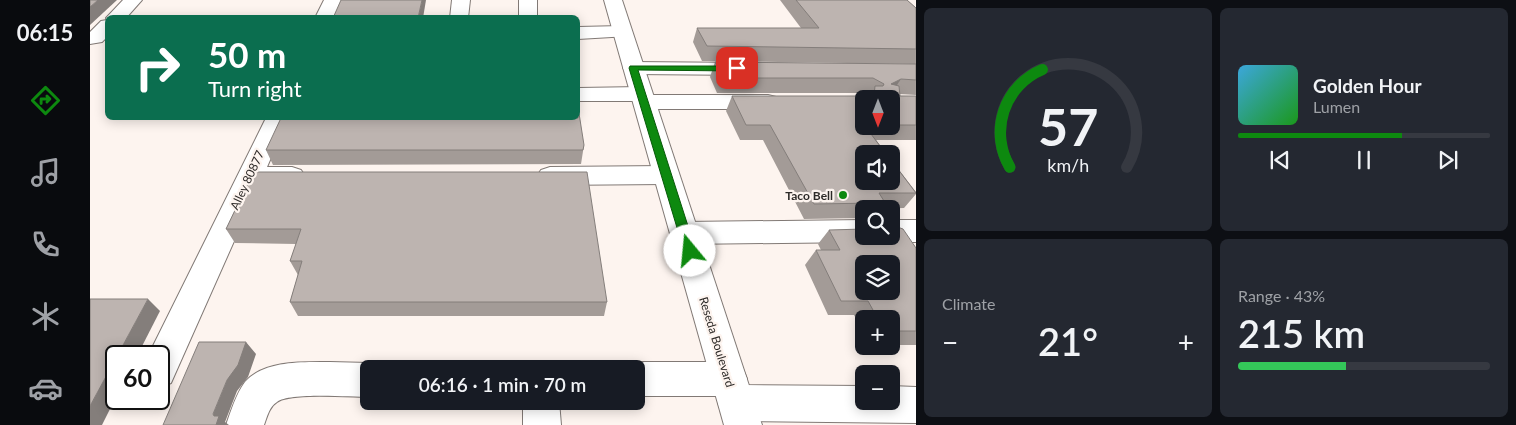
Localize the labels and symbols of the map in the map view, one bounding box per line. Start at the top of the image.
pin [716,47,758,89]
north arrow [855,90,900,135]
street label: Alley 80877 [227,148,267,212]
place label: Taco Bell [785,188,833,203]
marker: Taco Bell [837,189,849,201]
position arrow [663,224,715,276]
street label: Reseda Boulevard [696,295,738,389]
speed limit sign: 60 [105,345,170,410]

